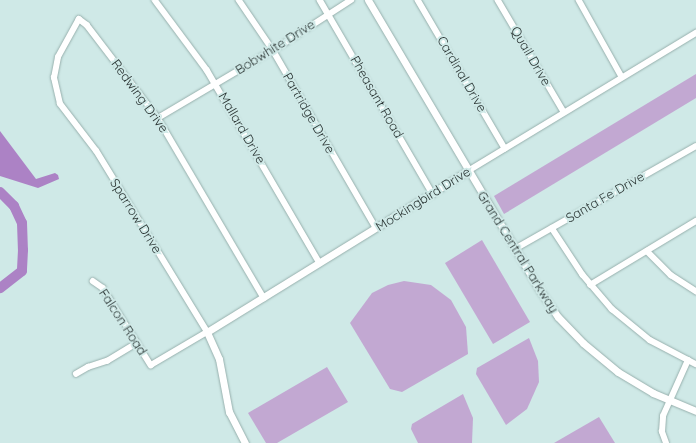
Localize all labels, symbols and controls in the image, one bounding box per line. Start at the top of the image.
street label: Bobwhite Drive [232,16,318,78]
street label: Quail Drive [508,24,554,88]
street label: Cardinal Drive [434,33,490,115]
street label: Pheasant Road [347,53,407,141]
street label: Redwing Drive [108,56,172,136]
street label: Partridge Drive [280,70,338,156]
street label: Mallard Drive [215,89,269,167]
street label: Mockingbird Drive [373,164,473,234]
street label: Santa Fe Drive [563,168,647,226]
street label: Sparrow Drive [107,176,165,256]
street label: Grand Central Parkway [474,188,562,316]
street label: Falcon Road [96,286,150,358]

